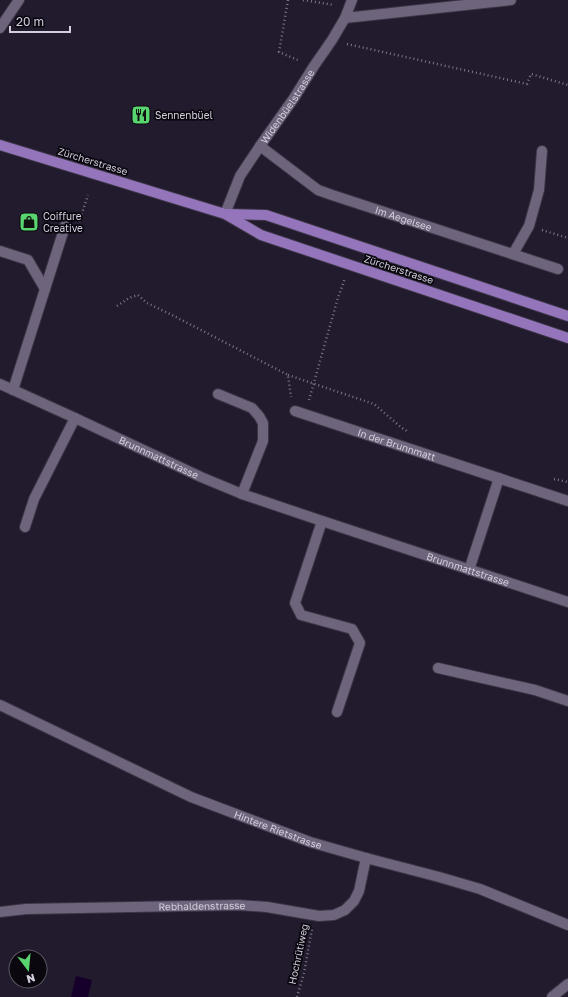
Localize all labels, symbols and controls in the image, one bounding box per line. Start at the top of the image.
scale bar [10,8,70,34]
text: 20 m [16,14,44,29]
street label: Widenbüelstrasse [258,67,317,146]
restaurant icon: Sennenbüel [130,104,152,126]
place label: Sennenbüel [155,109,213,121]
street label: Zürcherstrasse [57,145,129,177]
street label: Im Aegelsee [374,204,434,233]
place label: Coiffure Creative [43,210,83,234]
shop icon: Coiffure Creative [18,211,40,233]
street label: Zürcherstrasse [363,252,435,286]
street label: In der Brunnmatt [356,426,437,463]
street label: Brunnmattstrasse [117,434,201,481]
street label: Brunnmattstrasse [425,550,511,588]
street label: Hintere Rietstrasse [232,808,324,851]
street label: Rebhaldenstrasse [158,899,246,913]
street label: Hochrütiweg [286,923,310,985]
north arrow [8,949,48,989]
text: N [25,972,37,986]

